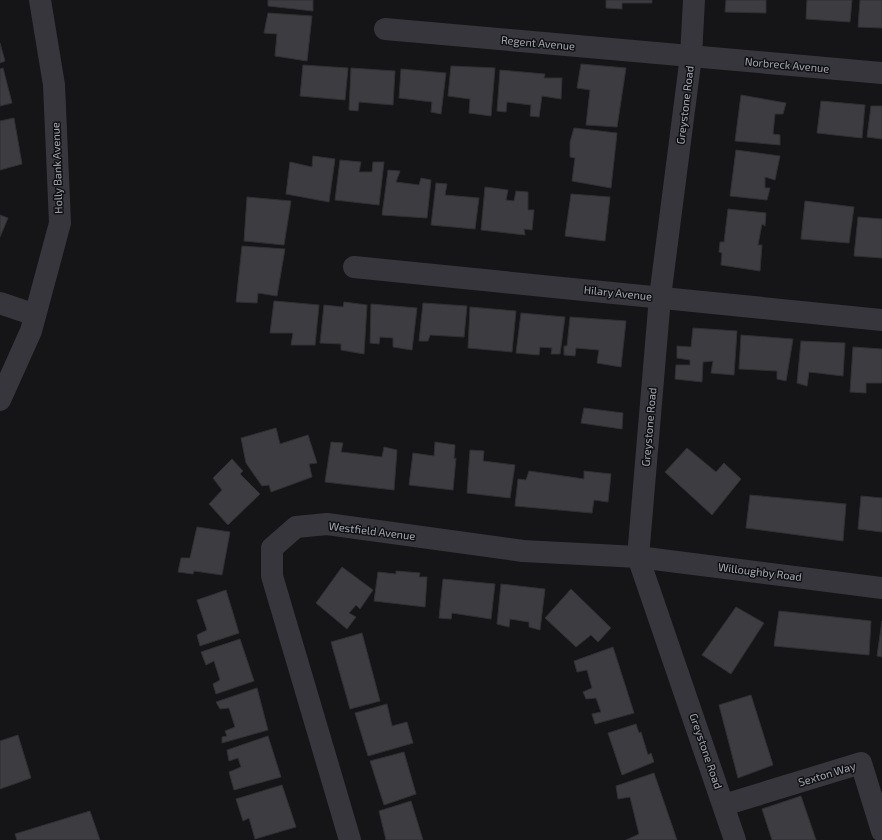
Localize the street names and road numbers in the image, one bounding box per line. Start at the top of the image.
street label: Regent Avenue [500,33,576,52]
street label: Norbreck Avenue [744,54,830,75]
street label: Greystone Road [673,65,696,145]
street label: Holly Bank Avenue [48,122,65,214]
street label: Hilary Avenue [583,282,653,303]
street label: Greystone Road [639,387,658,467]
street label: Westfield Avenue [328,519,416,542]
street label: Willoughby Road [717,560,803,583]
street label: Greystone Road [687,711,725,790]
street label: Sexton Way [797,759,857,788]

